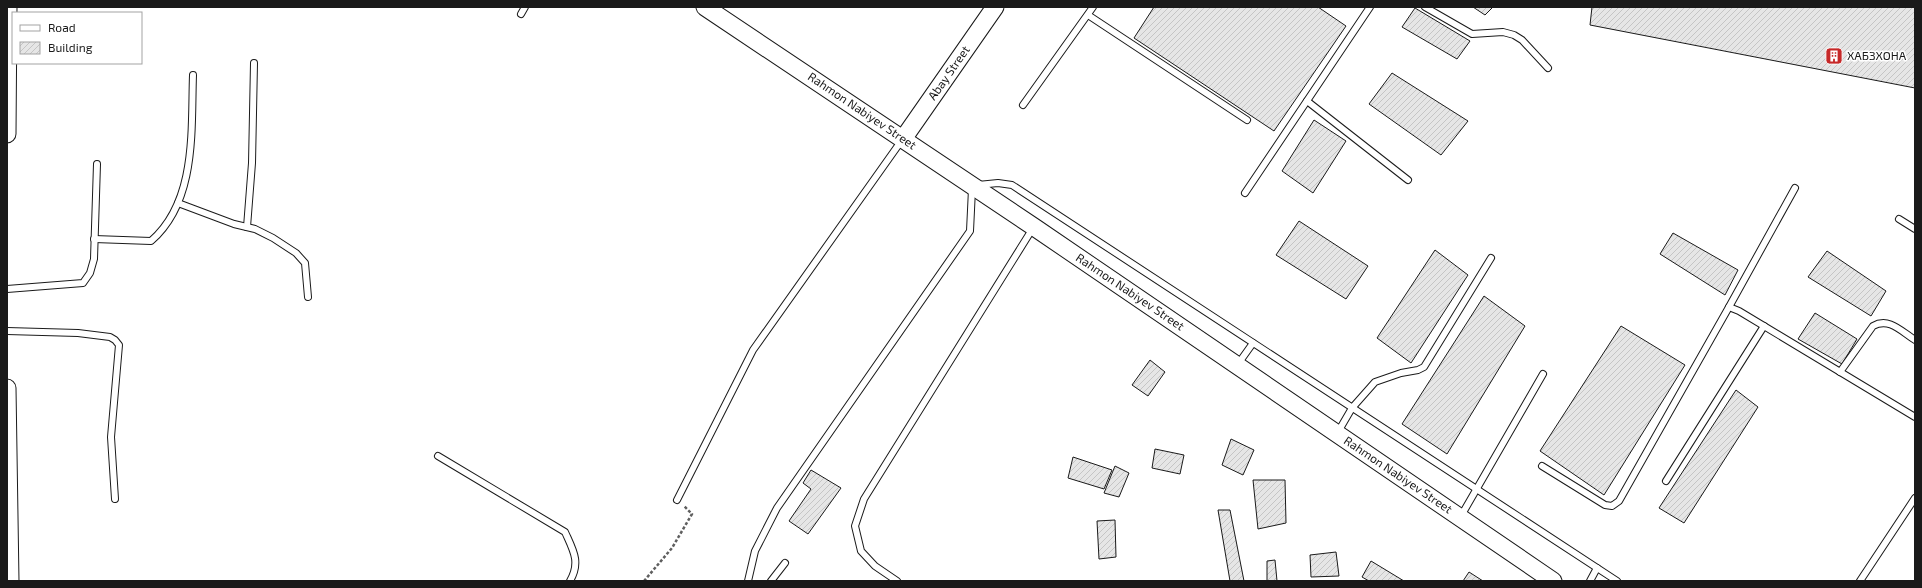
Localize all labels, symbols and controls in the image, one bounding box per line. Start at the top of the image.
legend [12,12,142,64]
text: Road [48,20,76,34]
text: Building [48,40,93,54]
street label: Abay Street [924,42,972,102]
building icon: ХАБЗХОНА [1824,46,1844,66]
place label: ХАБЗХОНА [1847,48,1907,62]
street label: Rahmon Nabiyev Street [806,69,920,152]
street label: Rahmon Nabiyev Street [1074,250,1188,333]
street label: Rahmon Nabiyev Street [1342,433,1456,516]

